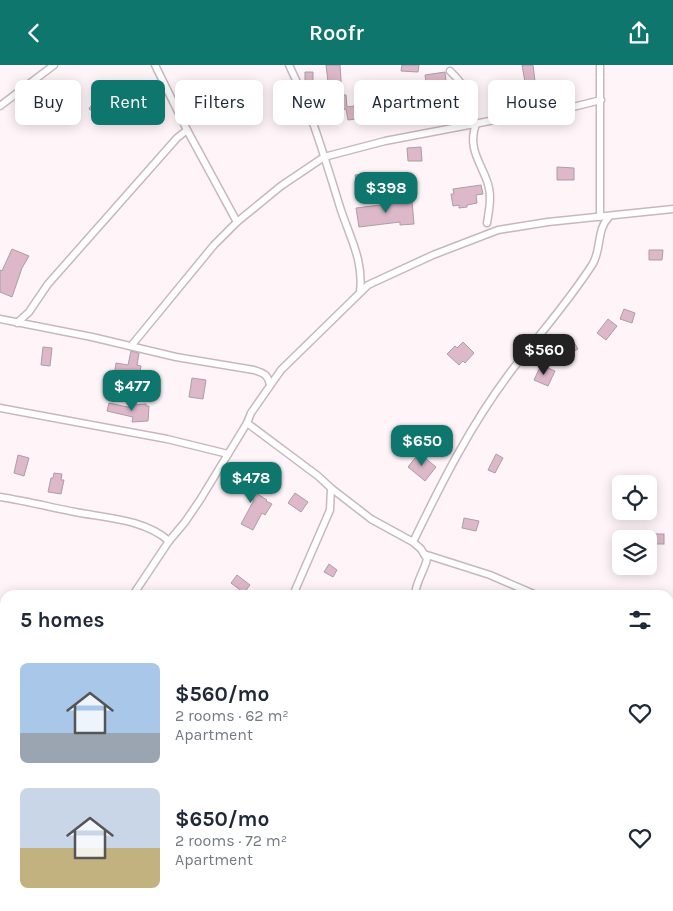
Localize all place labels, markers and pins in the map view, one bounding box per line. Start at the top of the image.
pin: $398 [356,171,416,214]
pin: $560 [514,333,574,376]
pin: $477 [102,369,162,412]
pin: $650 [392,425,452,467]
pin: $478 [221,461,281,504]

